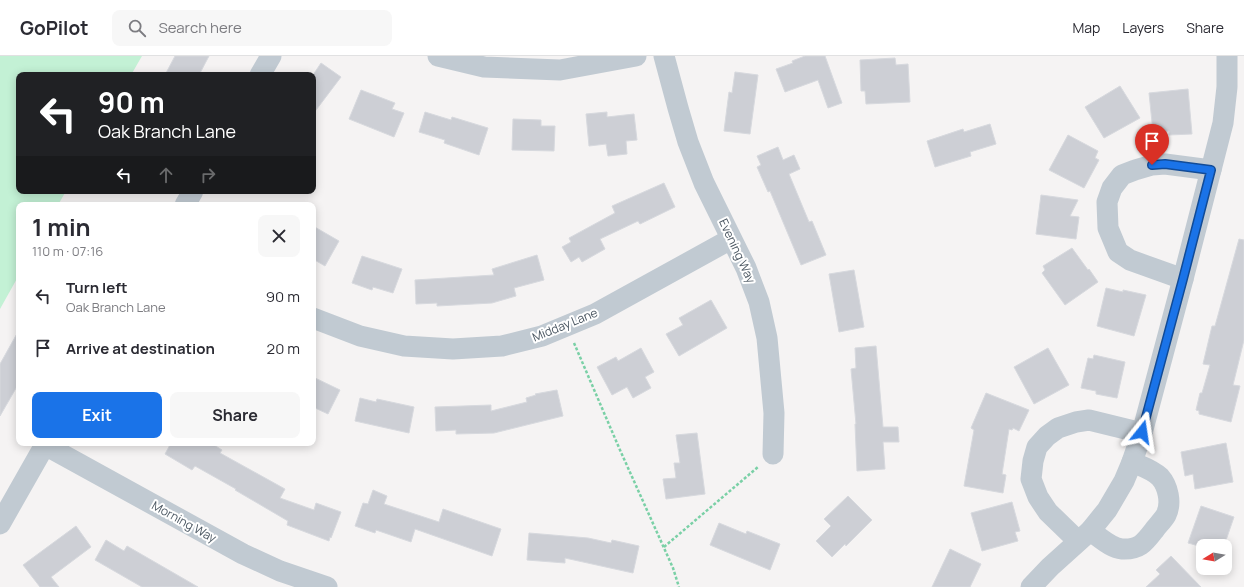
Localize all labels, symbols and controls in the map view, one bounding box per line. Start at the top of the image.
search box [112,10,392,46]
text: GoPilot [20,15,88,41]
icon: search [126,17,148,39]
text: Search here [158,17,242,38]
text: Map [1072,18,1100,37]
text: Layers [1122,18,1164,37]
text: Share [1186,18,1224,37]
text: 90 m [98,83,165,121]
icon: left [32,88,84,140]
text: Oak Branch Lane [98,119,236,143]
pin [1135,124,1169,165]
icon: arrive [1141,130,1163,152]
icon: left [113,164,135,186]
icon: ahead [155,164,177,186]
icon: right [197,164,219,186]
text: 1 min [32,210,91,243]
button: close [258,215,300,257]
street label: Evening Way [715,216,760,286]
text: 110 m · 07:16 [32,242,103,260]
text: Turn left [66,277,128,298]
icon: left [32,285,54,307]
text: 90 m [266,286,300,307]
text: Oak Branch Lane [66,298,166,316]
street label: Midday Lane [530,304,600,345]
icon: arrive [32,337,54,359]
text: Arrive at destination [66,338,215,359]
text: 20 m [267,338,300,359]
button: Exit [32,392,162,438]
button: Share [170,392,300,438]
position arrow [1121,411,1163,453]
street label: Morning Way [149,497,220,547]
north arrow [1196,539,1232,575]
map controls [1196,539,1232,575]

